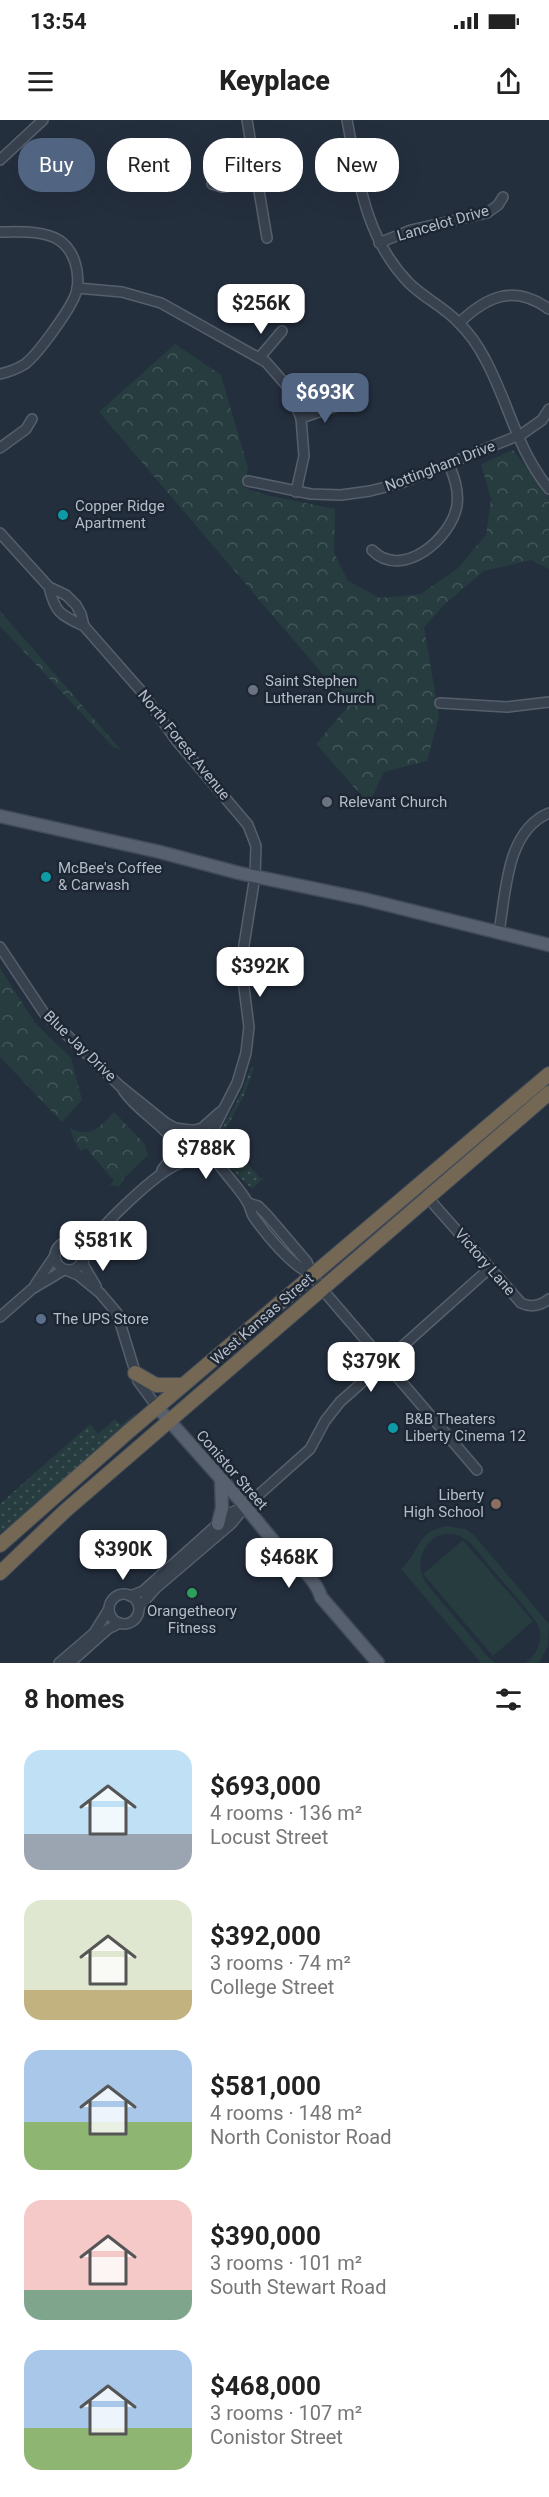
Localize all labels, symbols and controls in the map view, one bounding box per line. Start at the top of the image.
text: 13:54 [30,9,87,34]
icon: menu [24,65,57,98]
text: Keyplace [219,65,330,97]
icon: share [492,65,525,98]
chip: Buy [18,138,95,192]
chip: Rent [107,138,191,192]
chip: Filters [203,138,303,192]
chip: New [315,138,399,192]
street label: Lancelot Drive [395,201,491,245]
pin: $256K [219,284,303,335]
text: $256K [232,291,290,315]
pin: $693K [283,373,367,424]
text: $693K [296,380,354,404]
street label: Nottingham Drive [382,437,498,495]
place label: Copper Ridge Apartment [75,497,165,532]
marker: Copper Ridge Apartment [56,508,70,522]
place label: Saint Stephen Lutheran Church [265,672,374,707]
marker: Saint Stephen Lutheran Church [246,683,260,697]
street label: North Forest Avenue [134,686,234,804]
place label: Relevant Church [339,793,447,811]
marker: Relevant Church [320,795,334,809]
place label: McBee's Coffee & Carwash [58,859,162,894]
marker: McBee's Coffee & Carwash [39,870,53,884]
pin: $392K [218,947,302,998]
text: $392K [231,954,289,978]
street label: Blue Jay Drive [40,1007,120,1085]
pin: $788K [164,1129,248,1180]
text: $788K [177,1136,235,1160]
pin: $581K [61,1221,145,1272]
street label: Victory Lane [451,1225,519,1299]
text: $581K [74,1228,132,1252]
street label: West Kansas Street [207,1269,317,1369]
place label: The UPS Store [53,1310,149,1328]
marker: The UPS Store [34,1312,48,1326]
pin: $379K [329,1342,413,1393]
text: $379K [342,1349,400,1373]
place label: B&B Theaters Liberty Cinema 12 [405,1410,526,1445]
marker: B&B Theaters Liberty Cinema 12 [386,1421,400,1435]
street label: Conistor Street [193,1426,272,1514]
place label: Liberty High School [403,1486,484,1521]
marker: Liberty High School [489,1497,503,1511]
pin: $390K [81,1530,165,1581]
text: $390K [94,1537,152,1561]
pin: $468K [247,1538,331,1589]
text: $468K [260,1545,318,1569]
marker: Orangetheory Fitness [185,1586,199,1600]
place label: Orangetheory Fitness [147,1602,237,1637]
icon: filters [492,1683,525,1716]
text: 8 homes [24,1684,125,1714]
text: $693,000 [210,1771,321,1801]
icon: home [72,1774,144,1846]
text: 4 rooms · 136 m² [210,1801,362,1825]
text: Locust Street [210,1825,328,1849]
text: $392,000 [210,1921,321,1951]
icon: home [72,1924,144,1996]
text: 3 rooms · 74 m² [210,1951,351,1975]
text: College Street [210,1975,334,1999]
text: $581,000 [210,2071,321,2101]
icon: home [72,2074,144,2146]
text: 4 rooms · 148 m² [210,2101,362,2125]
text: North Conistor Road [210,2125,392,2149]
text: $390,000 [210,2221,321,2251]
icon: home [72,2224,144,2296]
text: 3 rooms · 101 m² [210,2251,362,2275]
text: South Stewart Road [210,2275,386,2299]
text: $468,000 [210,2371,321,2401]
icon: home [72,2374,144,2446]
text: 3 rooms · 107 m² [210,2401,362,2425]
text: Conistor Street [210,2425,343,2449]

